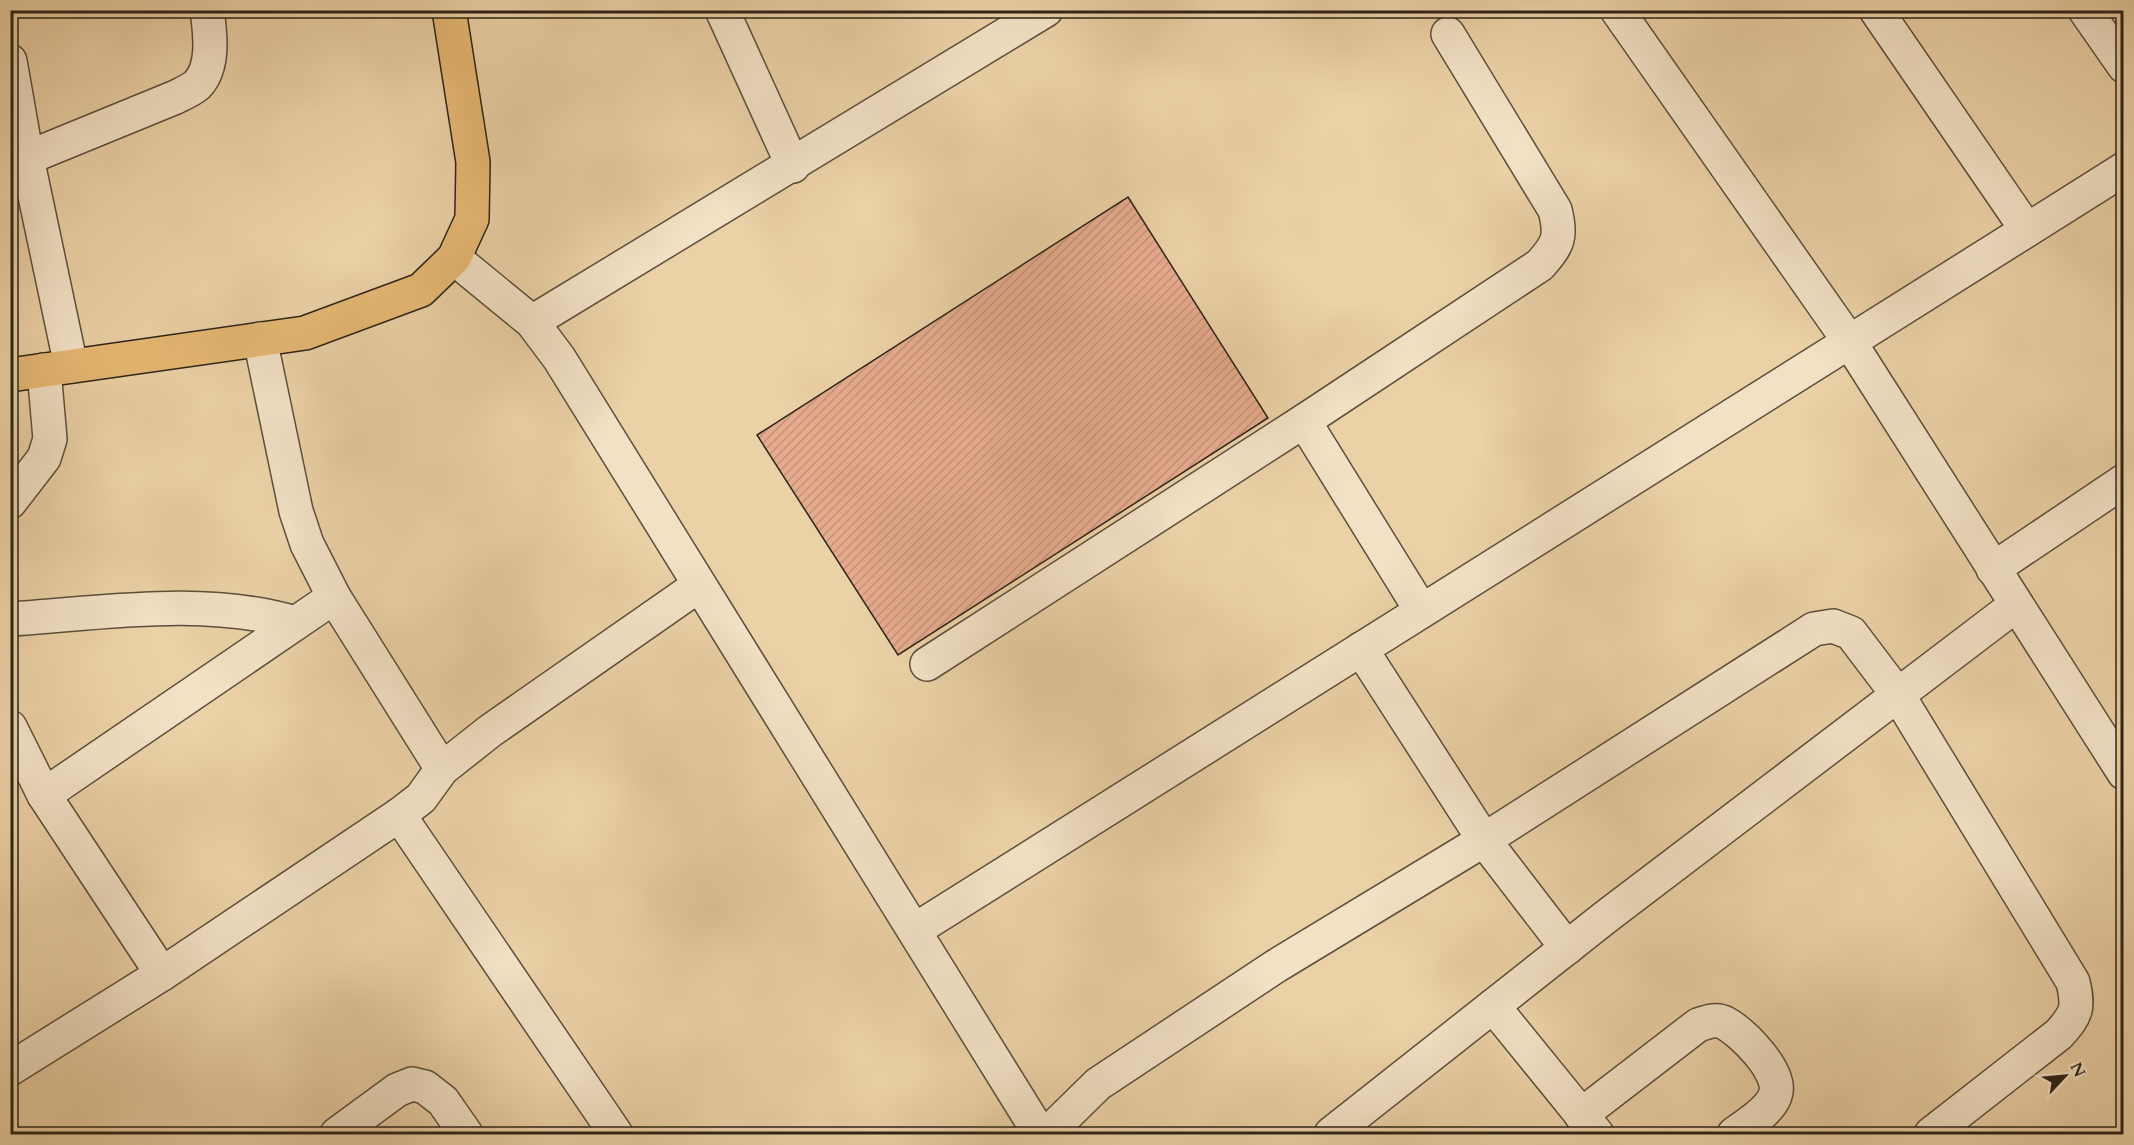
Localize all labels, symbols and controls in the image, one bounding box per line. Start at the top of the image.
north arrow [2035,1046,2095,1106]
text: N [2065,1059,2091,1081]

